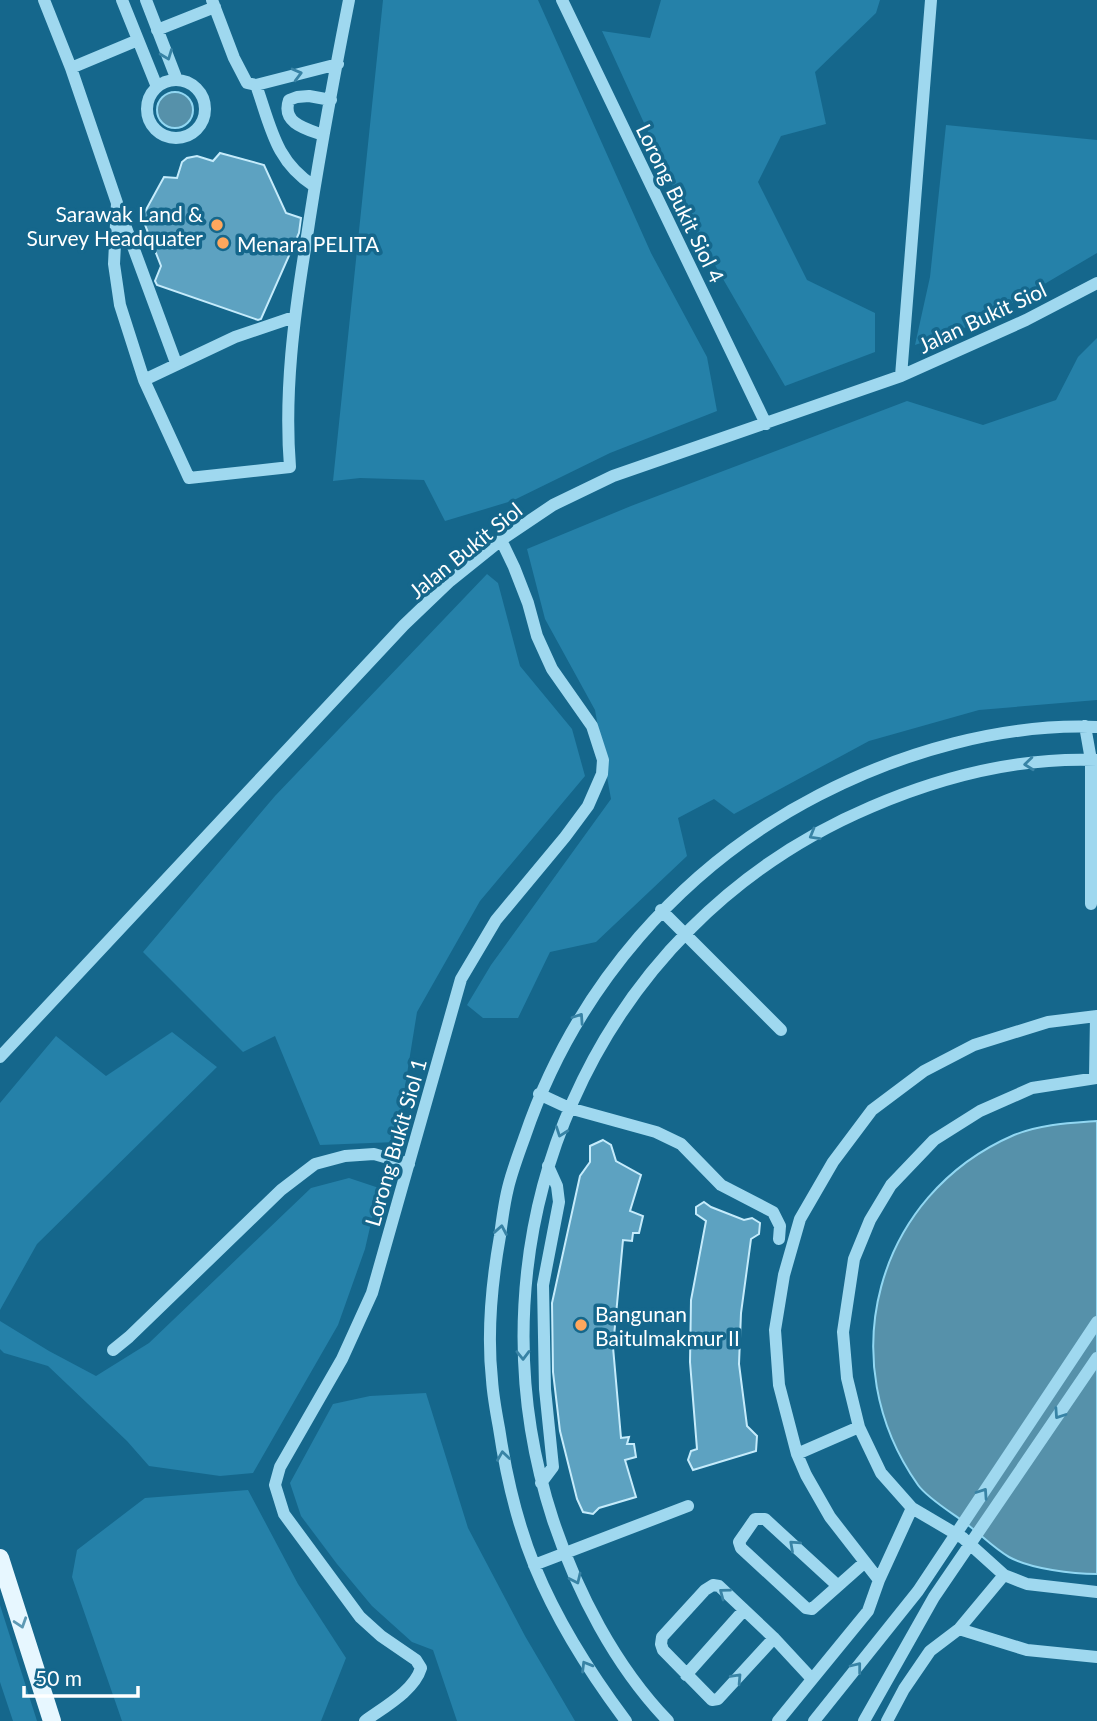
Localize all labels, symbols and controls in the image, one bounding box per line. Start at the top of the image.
one-way arrow [159,48,173,60]
one-way arrow [291,68,303,82]
street label: Lorong Bukit Siol 4 [632,120,730,286]
place label: Sarawak Land & Survey Headquater [26,201,203,250]
marker: Sarawak Land & Survey Headquater [209,217,225,233]
place label: Menara PELITA [237,231,380,256]
marker: Menara PELITA [215,235,231,251]
street label: Jalan Bukit Siol [914,276,1050,358]
street label: Jalan Bukit Siol [403,497,527,603]
one-way arrow [1023,757,1035,772]
one-way arrow [809,827,822,840]
one-way arrow [571,1013,583,1026]
street label: Lorong Bukit Siol 1 [359,1055,431,1229]
one-way arrow [555,1125,569,1137]
one-way arrow [493,1224,508,1236]
place label: Bangunan Baitulmakmur II [595,1301,740,1350]
marker: Bangunan Baitulmakmur II [573,1317,589,1333]
one-way arrow [516,1349,531,1360]
one-way arrow [1055,1406,1067,1419]
one-way arrow [495,1450,510,1462]
one-way arrow [975,1488,988,1501]
one-way arrow [789,1541,802,1554]
one-way arrow [568,1572,582,1584]
one-way arrow [720,1589,732,1601]
one-way arrow [13,1617,27,1629]
scale bar [24,1654,138,1698]
one-way arrow [582,1660,595,1673]
one-way arrow [848,1663,861,1675]
text: 50 m [35,1665,82,1690]
one-way arrow [728,1673,741,1686]

